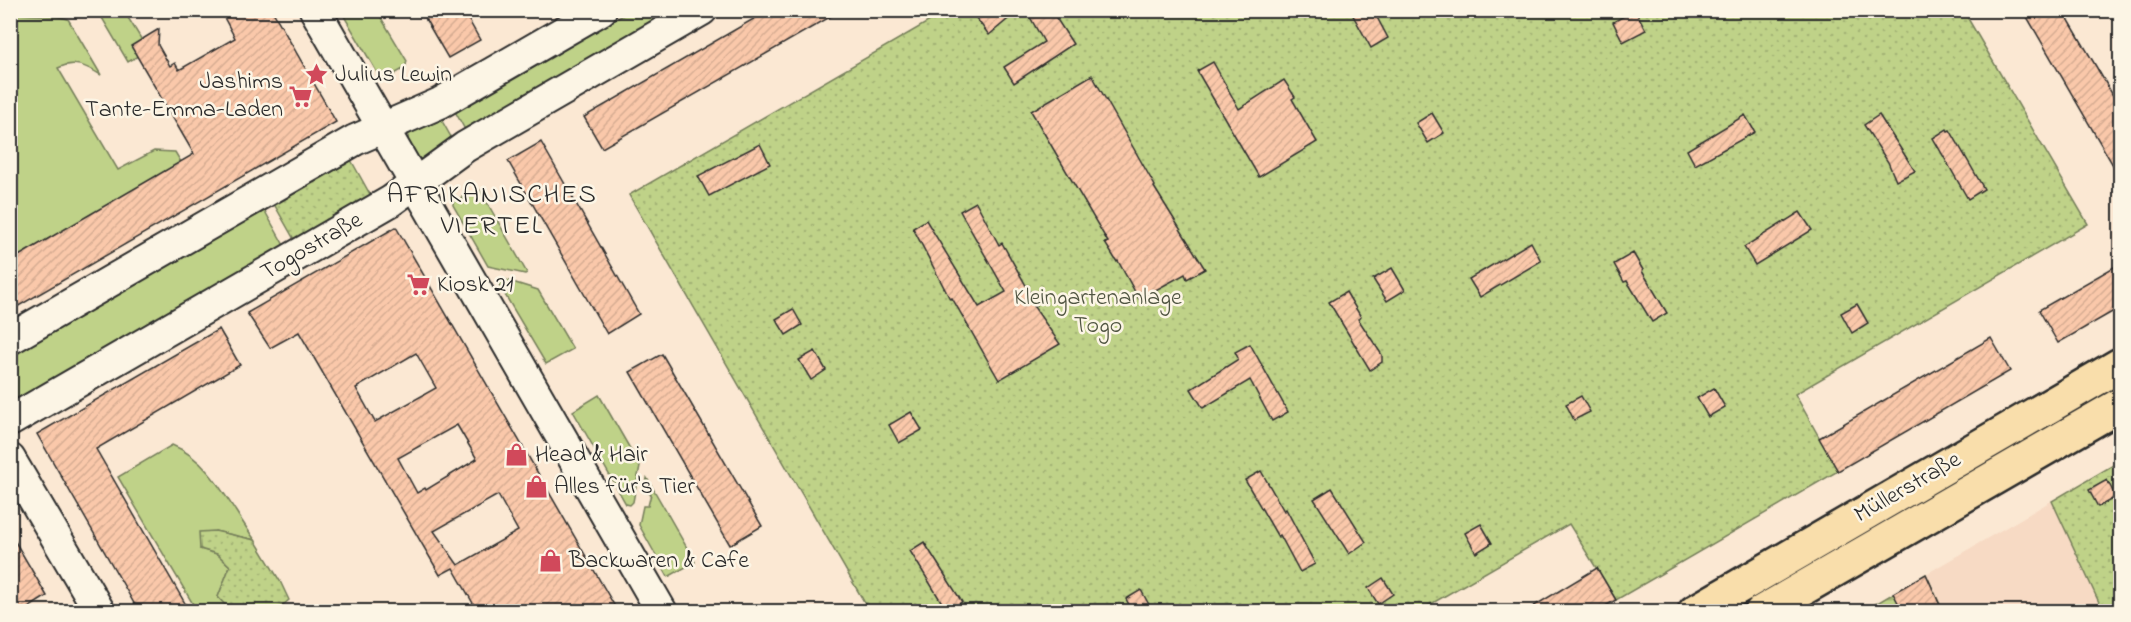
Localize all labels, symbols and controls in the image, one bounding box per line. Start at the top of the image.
place label: Julius Lewin [335,58,452,93]
place icon: Julius Lewin [304,62,330,88]
place label: Jashims Tante-Emma-Laden [85,65,283,128]
supermarket icon: Jashims Tante-Emma-Laden [288,83,314,109]
district label: AFRIKANISCHES VIERTEL [387,176,597,246]
street label: Togostraße [255,204,370,290]
place label: Kiosk 21 [437,268,514,303]
supermarket icon: Kiosk 21 [406,272,432,298]
park label: Kleingartenanlage Togo [1014,281,1182,344]
place label: Head & Hair [535,438,648,473]
shop icon: Head & Hair [504,442,530,468]
street label: Müllerstraße [1848,443,1968,533]
place label: Alles für's Tier [554,470,696,505]
shop icon: Alles für's Tier [523,474,549,500]
place label: Backwaren & Cafe [568,544,749,579]
shop icon: Backwaren & Cafe [538,548,564,574]

